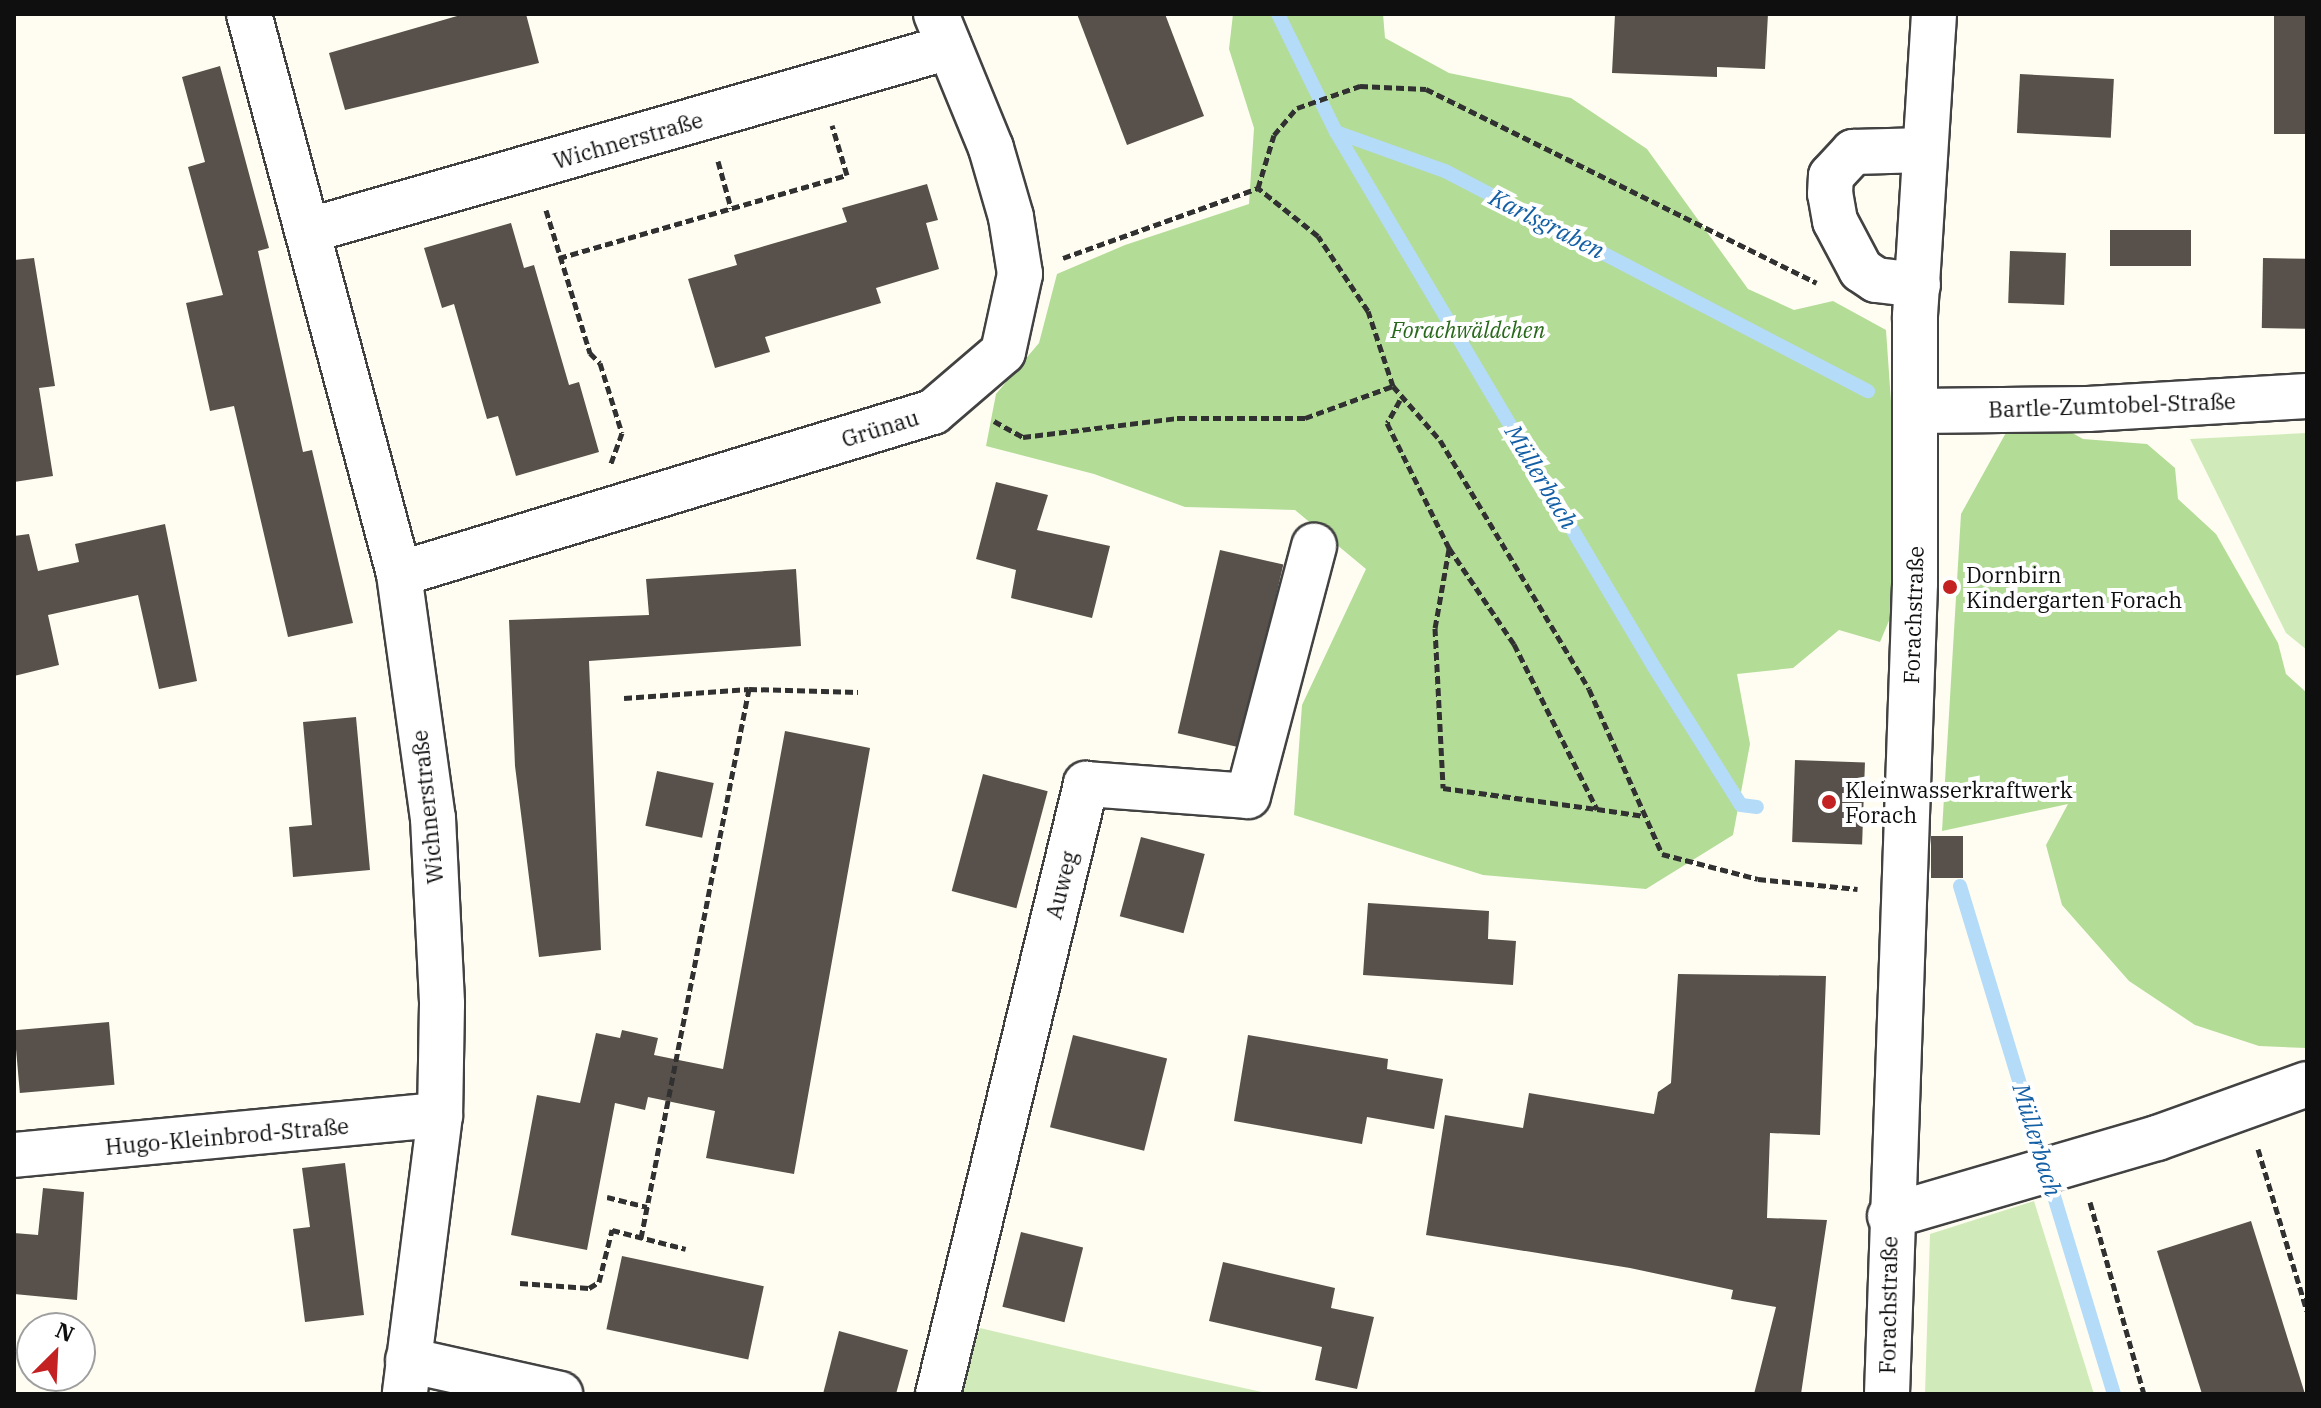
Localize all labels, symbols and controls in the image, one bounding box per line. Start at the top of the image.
street label: Wichnerstraße [550,106,706,174]
water label: Karlsgraben [1485,183,1609,265]
park label: Forachwäldchen [1391,317,1545,343]
street label: Bartle-Zumtobel-Straße [1988,387,2236,423]
street label: Grünau [838,404,922,452]
water label: Müllerbach [1499,420,1583,534]
street label: Forachstraße [1897,546,1929,684]
place label: Dornbirn Kindergarten Forach [1966,561,2182,612]
marker: Dornbirn Kindergarten Forach [1941,578,1959,596]
street label: Wichnerstraße [406,729,448,885]
place label: Kleinwasserkraftwerk Forach [1845,776,2073,828]
marker: Kleinwasserkraftwerk Forach [1820,793,1838,811]
street label: Auweg [1040,848,1082,922]
water label: Müllerbach [2006,1080,2068,1200]
street label: Hugo-Kleinbrod-Straße [104,1112,350,1160]
street label: Forachstraße [1874,1236,1902,1374]
north arrow [16,1312,96,1392]
text: N [51,1315,79,1348]

